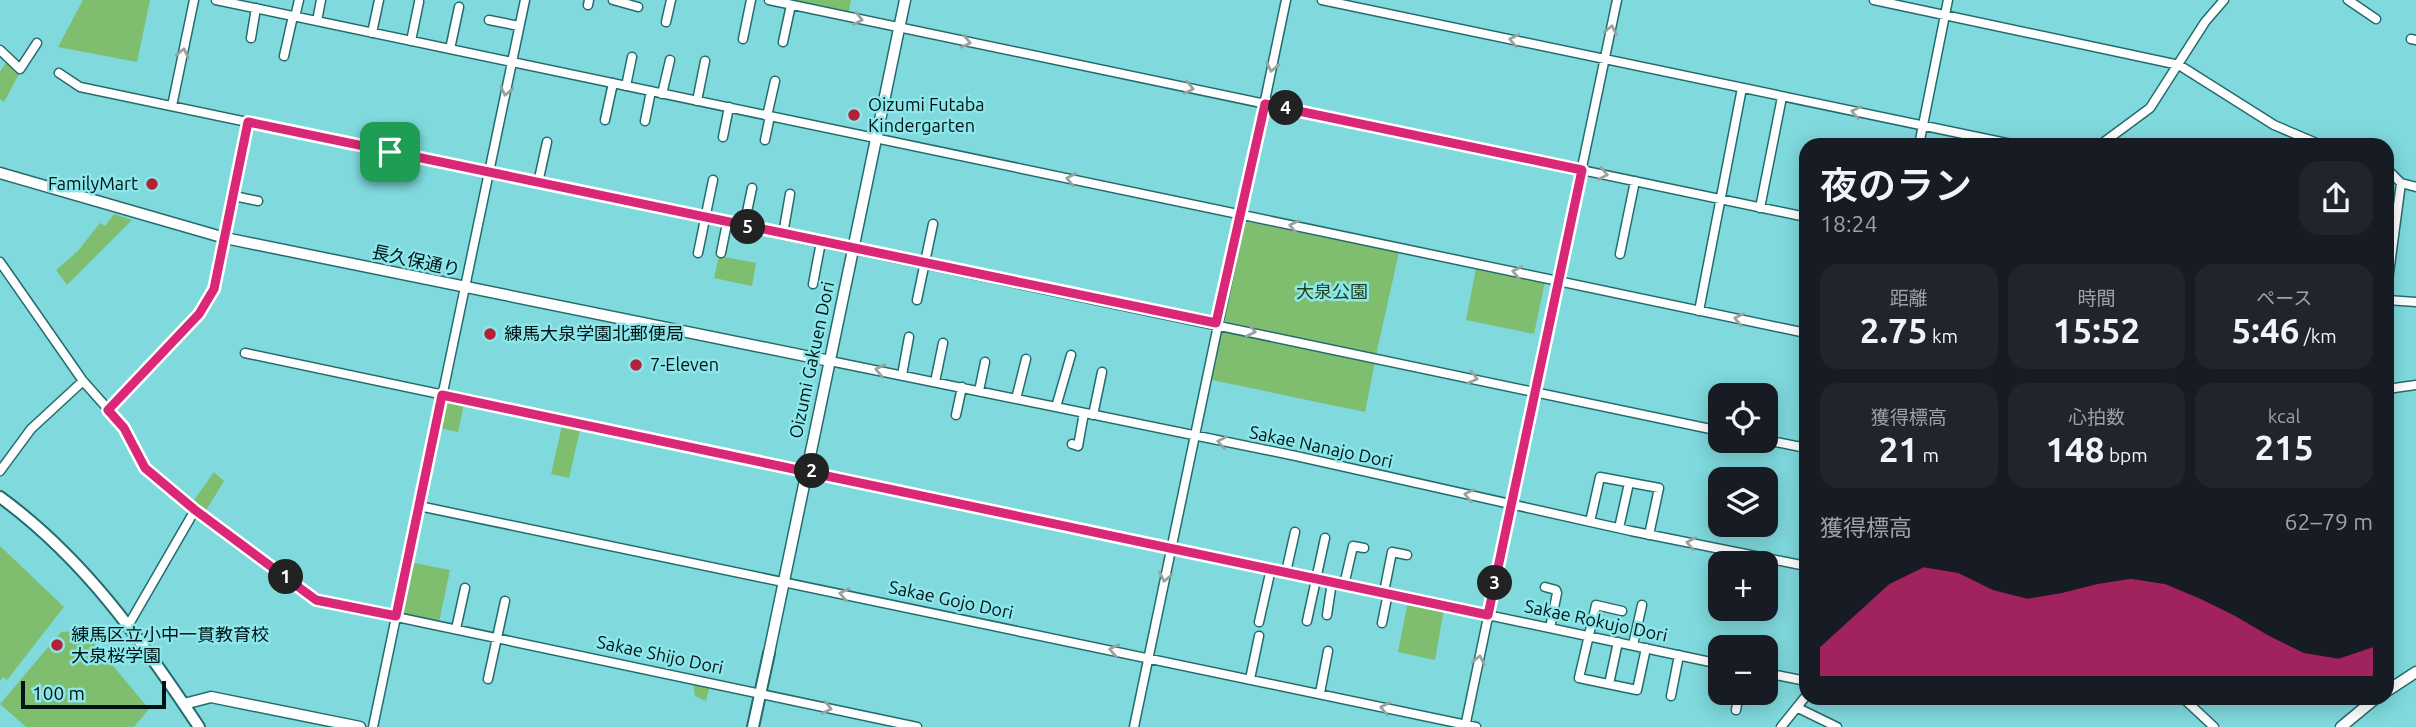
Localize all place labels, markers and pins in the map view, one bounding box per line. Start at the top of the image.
pin: 4 [1268,90,1304,126]
place label: Oizumi Futaba Kindergarten [868,94,984,135]
marker: Oizumi Futaba Kindergarten [846,107,862,123]
pin [360,122,420,182]
place label: FamilyMart [48,173,138,193]
marker: FamilyMart [144,176,160,192]
pin: 5 [730,210,766,244]
place label: 練馬大泉学園北郵便局 [504,323,684,343]
marker: 練馬大泉学園北郵便局 [482,326,498,342]
place label: 7-Eleven [650,354,719,374]
marker: 7-Eleven [628,357,644,373]
pin: 2 [794,454,830,489]
pin: 1 [268,560,304,594]
pin: 3 [1478,566,1512,600]
place label: 練馬区立小中一貫教育校 大泉桜学園 [71,624,269,665]
marker: 練馬区立小中一貫教育校 大泉桜学園 [49,637,65,653]

